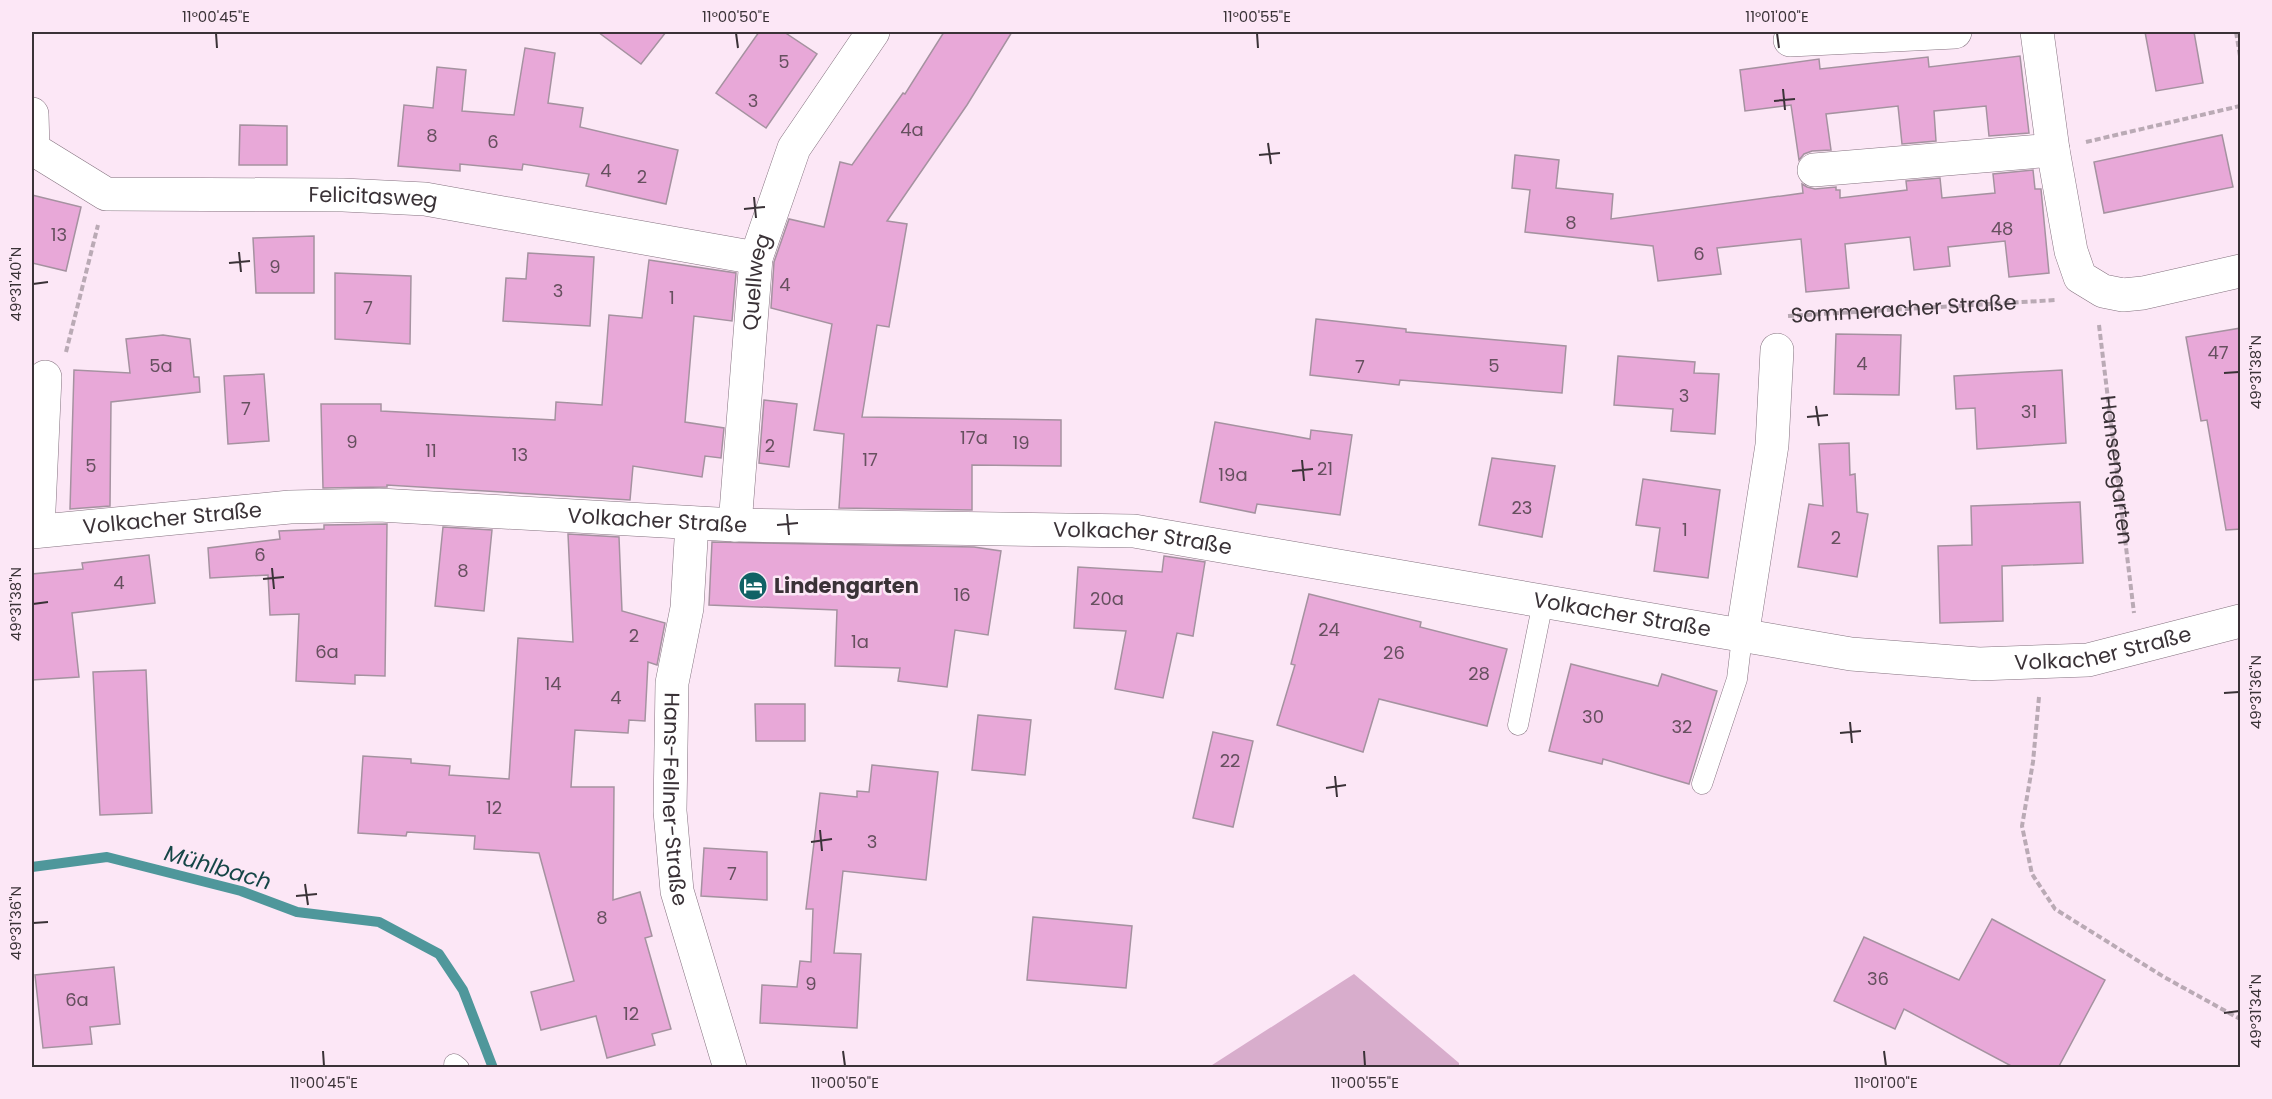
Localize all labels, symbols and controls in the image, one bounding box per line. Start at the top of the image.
text: 11°00'45"E [182,6,250,27]
text: 11°00'50"E [702,6,770,27]
text: 11°00'55"E [1223,6,1291,27]
text: 11°01'00"E [1745,6,1809,27]
house number: 5 [778,49,790,74]
house number: 3 [748,88,758,113]
house number: 4a [900,117,924,142]
house number: 8 [426,123,438,148]
house number: 6 [487,129,499,154]
house number: 4 [600,158,612,183]
house number: 2 [637,164,647,189]
street label: Felicitasweg [309,180,440,215]
house number: 8 [1565,210,1577,235]
house number: 48 [1991,216,2013,241]
house number: 13 [51,222,67,247]
street label: Quellweg [735,229,777,332]
house number: 6 [1693,241,1705,266]
text: 49°31'40"N [5,247,26,321]
house number: 9 [269,254,281,279]
house number: 4 [779,272,791,297]
house number: 3 [553,278,563,303]
house number: 1 [669,285,675,310]
street label: Sommeracher Straße [1790,287,2018,330]
house number: 7 [363,295,373,320]
text: 49°31'38"N [2245,335,2266,409]
house number: 47 [2207,340,2229,365]
house number: 4 [1856,351,1868,376]
house number: 5a [149,353,173,378]
house number: 5 [1488,353,1500,378]
house number: 7 [1355,354,1365,379]
house number: 3 [1679,383,1689,408]
street label: Hansengarten [2094,394,2141,546]
house number: 7 [241,396,251,421]
house number: 31 [2021,399,2037,424]
house number: 17a [960,425,988,450]
house number: 9 [346,429,358,454]
house number: 19 [1012,430,1030,455]
house number: 2 [765,433,775,458]
house number: 11 [425,438,437,463]
house number: 13 [512,442,528,467]
house number: 17 [862,447,878,472]
house number: 5 [85,453,97,478]
house number: 21 [1317,456,1333,481]
house number: 19a [1218,462,1248,487]
street label: Volkacher Straße [81,495,263,541]
house number: 23 [1512,495,1532,520]
street label: Volkacher Straße [567,501,747,539]
street label: Volkacher Straße [1053,515,1234,562]
house number: 1 [1682,517,1688,542]
house number: 2 [1831,525,1841,550]
house number: 6 [254,542,266,567]
house number: 8 [457,558,469,583]
text: 49°31'38"N [5,567,26,641]
house number: 4 [113,570,125,595]
hotel icon: Lindengarten [737,570,769,602]
place label: Lindengarten [774,571,919,600]
house number: 16 [953,582,971,607]
street label: Volkacher Straße [1531,585,1713,644]
house number: 20a [1090,586,1124,611]
house number: 24 [1318,617,1340,642]
street label: Volkacher Straße [2014,619,2194,677]
house number: 2 [629,623,639,648]
house number: 1a [851,629,869,654]
house number: 6a [315,639,339,664]
house number: 26 [1383,640,1405,665]
text: 49°31'36"N [2245,655,2266,729]
house number: 28 [1468,661,1490,686]
house number: 14 [544,671,562,696]
house number: 4 [610,685,622,710]
street label: Hans-Fellner-Straße [655,692,696,909]
house number: 30 [1582,704,1604,729]
house number: 32 [1672,714,1692,739]
house number: 22 [1220,748,1240,773]
house number: 12 [486,795,502,820]
house number: 3 [867,829,877,854]
water label: Mühlbach [161,837,275,897]
house number: 7 [727,861,737,886]
text: 49°31'36"N [5,886,26,960]
house number: 8 [596,905,608,930]
house number: 36 [1867,966,1889,991]
house number: 9 [805,971,817,996]
text: 49°31'34"N [2245,974,2266,1048]
house number: 6a [65,987,89,1012]
house number: 12 [623,1001,639,1026]
text: 11°00'45"E [290,1072,358,1093]
text: 11°00'50"E [811,1072,879,1093]
text: 11°00'55"E [1331,1072,1399,1093]
text: 11°01'00"E [1854,1072,1918,1093]

